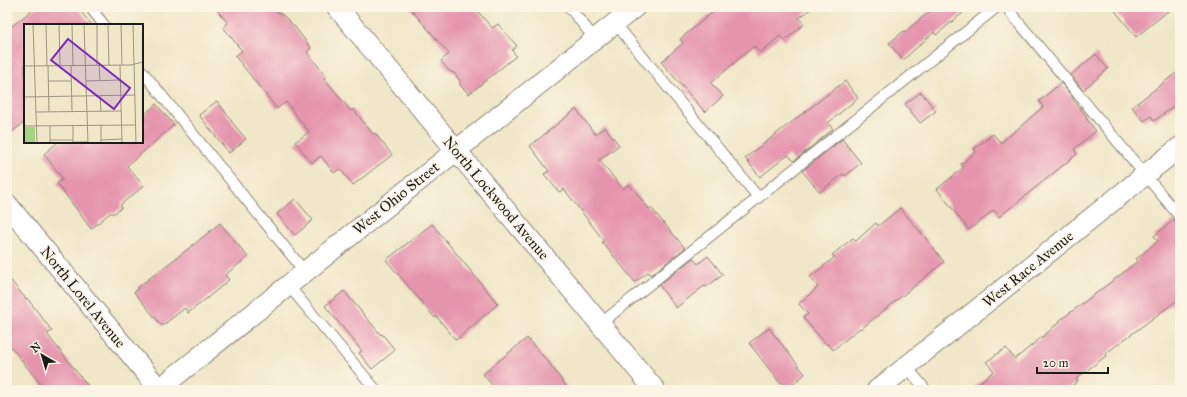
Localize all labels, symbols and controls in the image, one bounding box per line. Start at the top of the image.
inset map [24,24,143,143]
street label: North Lockwood Avenue [439,133,553,263]
street label: West Ohio Street [349,157,443,238]
street label: West Race Avenue [979,227,1077,311]
street label: North Lorel Avenue [37,243,129,351]
north arrow [22,335,62,375]
scale bar [1037,349,1108,375]
text: 20 m [1043,356,1069,370]

